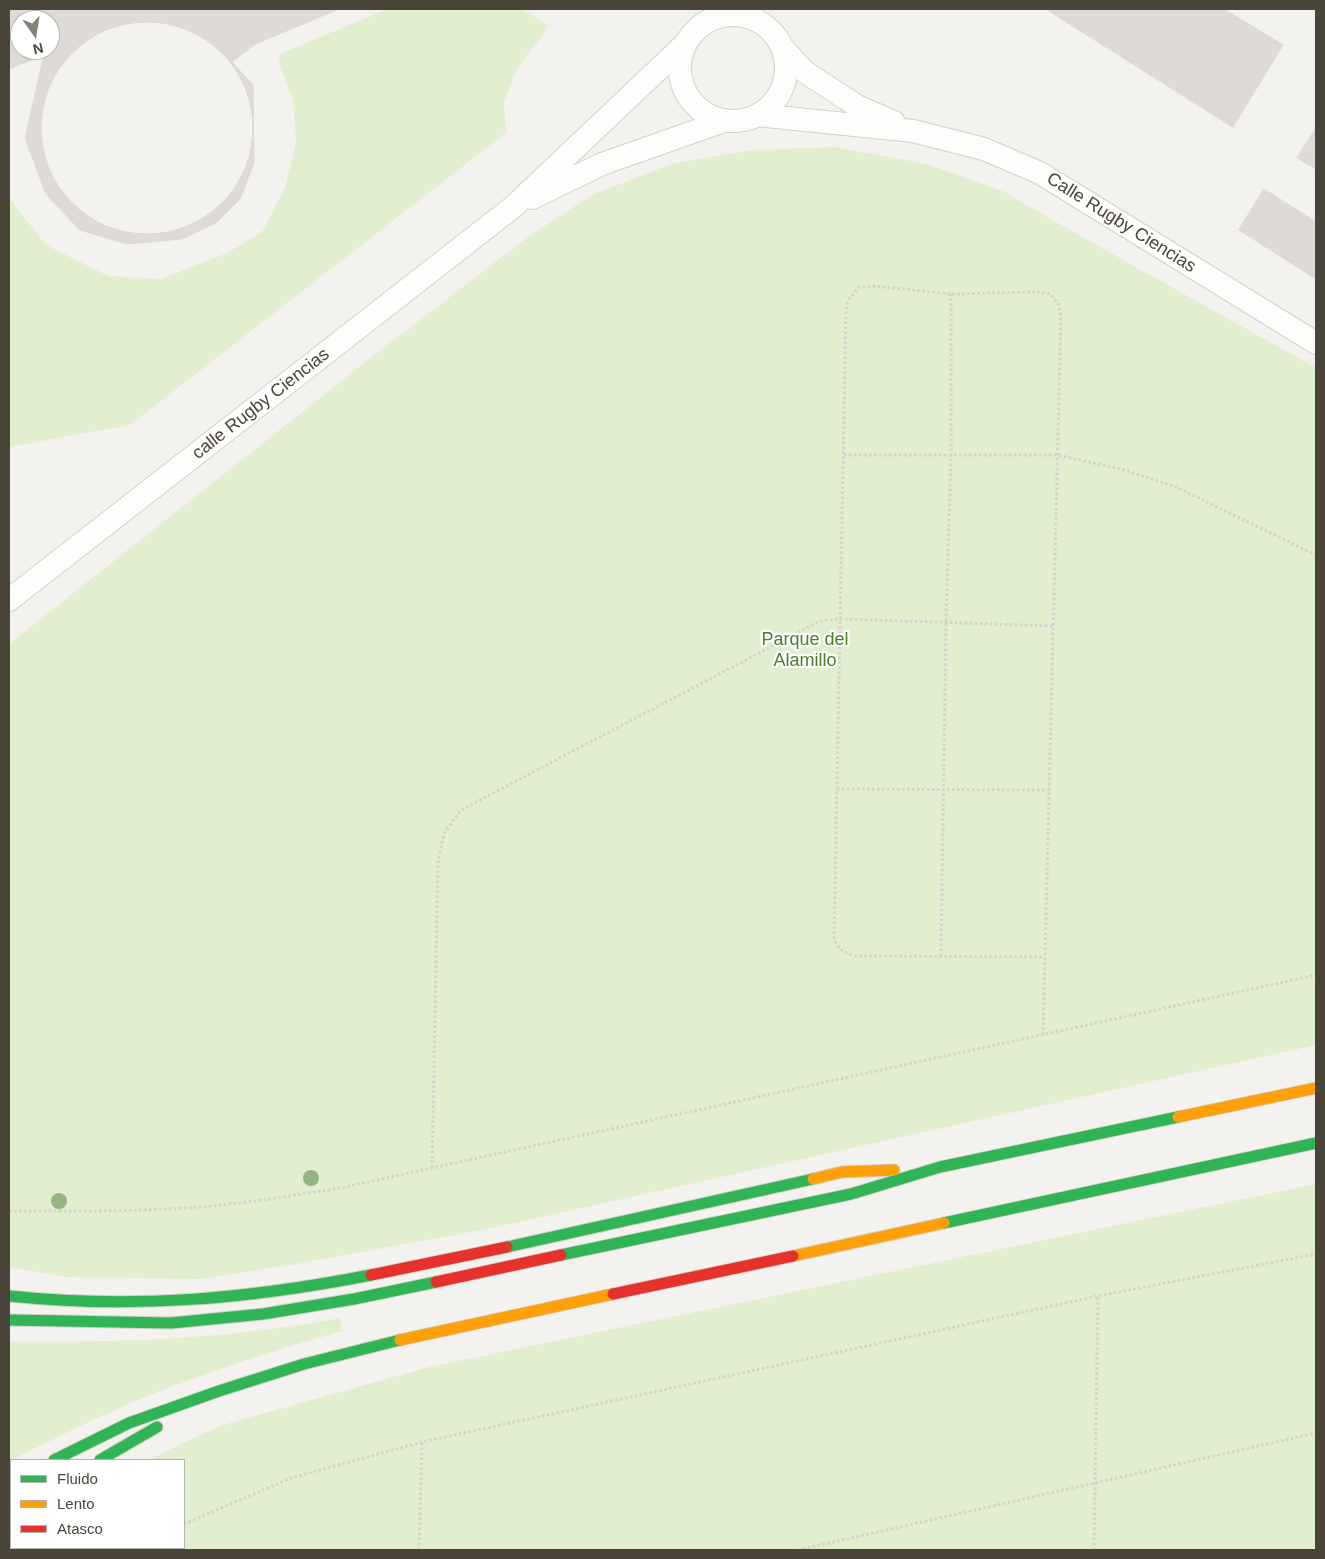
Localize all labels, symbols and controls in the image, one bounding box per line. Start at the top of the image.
north arrow [10,10,60,60]
text: N [31,40,45,58]
street label: Calle Rugby Ciencias [1042,168,1200,278]
street label: calle Rugby Ciencias [188,344,334,464]
park label: Parque del Alamillo [761,629,849,672]
legend [10,1459,185,1549]
text: Fluido [57,1470,98,1487]
text: Lento [57,1495,95,1512]
text: Atasco [57,1520,103,1537]

